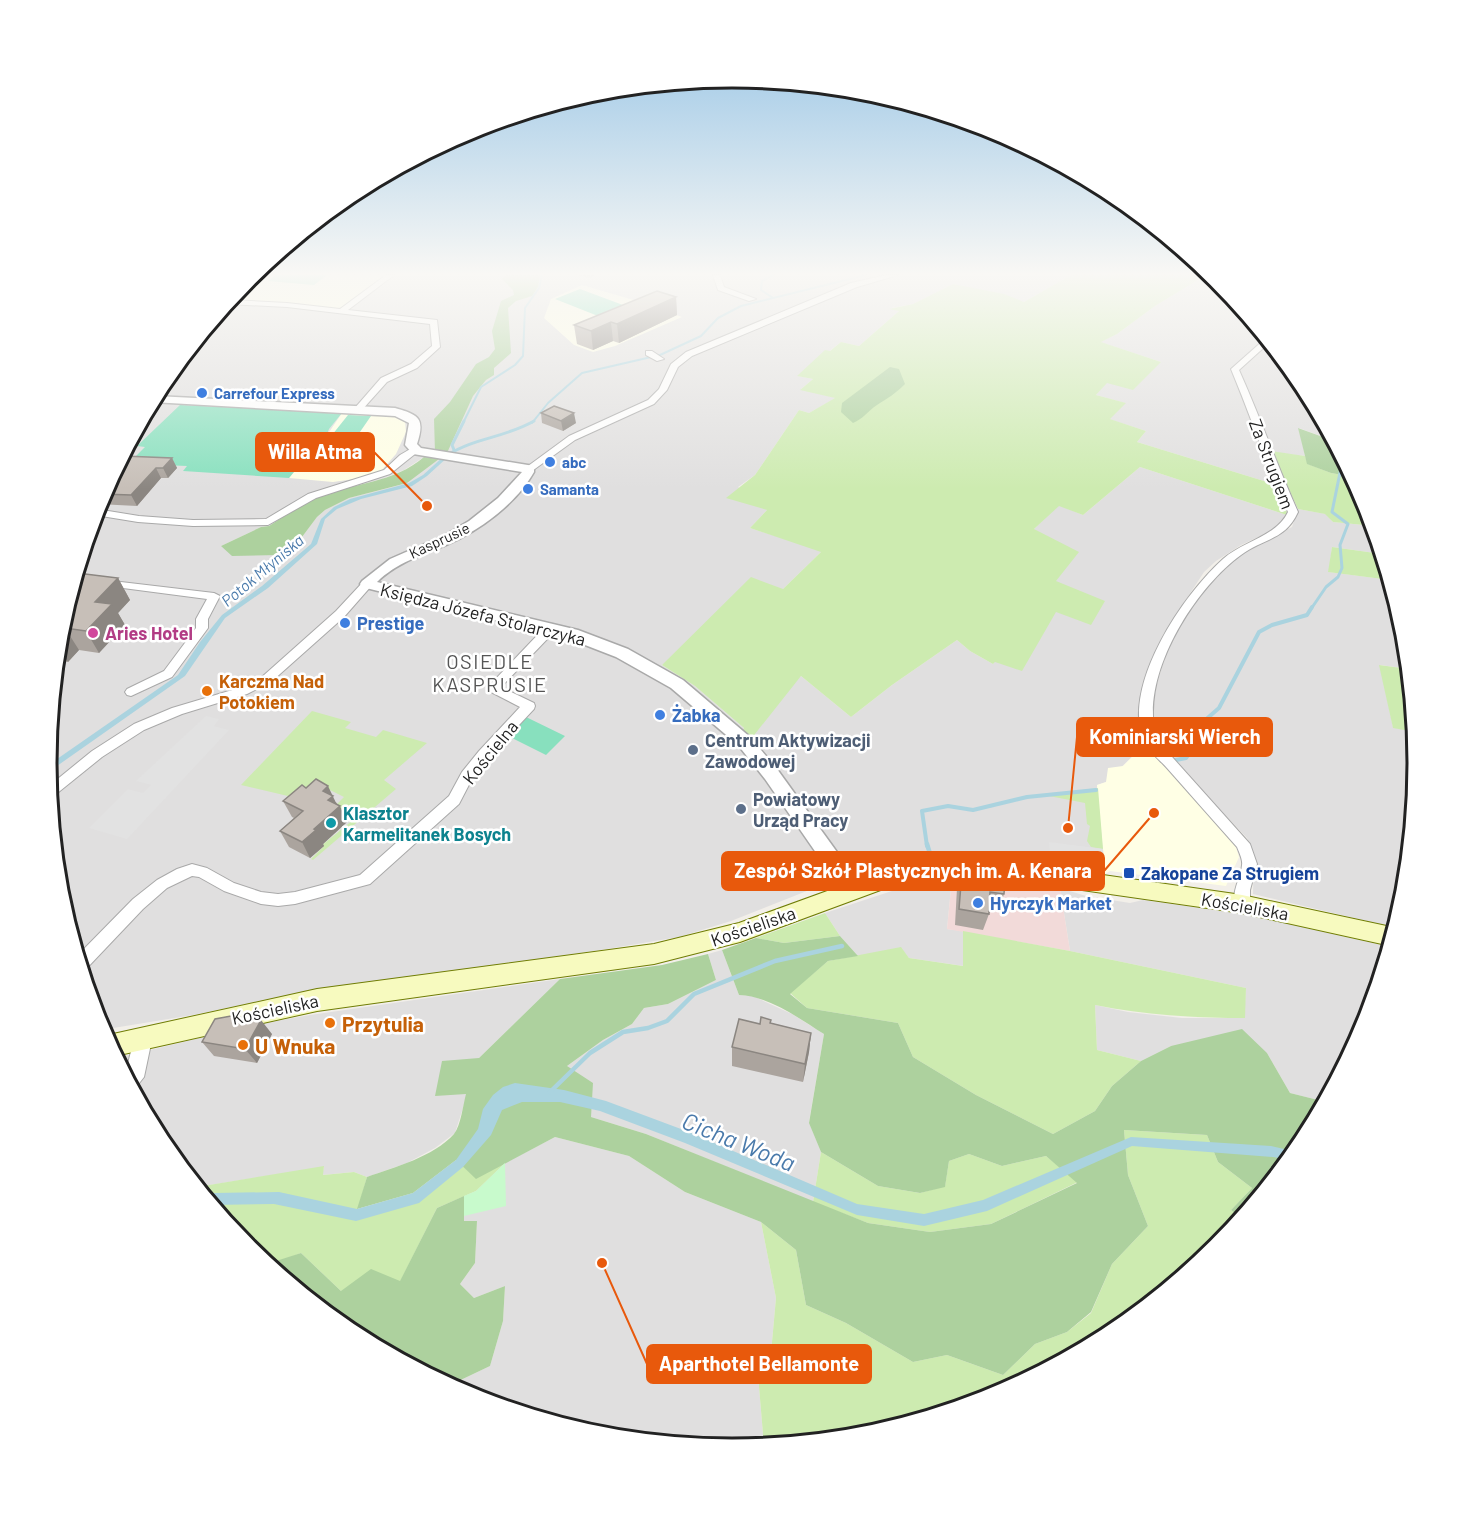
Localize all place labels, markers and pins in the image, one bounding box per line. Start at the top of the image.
place label: Carrefour Express [214,384,335,402]
marker: Carrefour Express [195,386,209,400]
callout: Willa Atma [256,433,374,471]
place label: abc [562,453,586,471]
marker: abc [543,455,557,469]
place label: Samanta [540,480,599,498]
marker: Samanta [521,482,535,496]
place label: Prestige [357,612,425,634]
marker: Prestige [338,616,352,630]
place label: Aries Hotel [105,622,193,644]
marker: Aries Hotel [86,626,100,640]
place label: Karczma Nad Potokiem [219,670,324,713]
marker: Karczma Nad Potokiem [200,684,214,698]
place label: Żabka [672,704,720,726]
marker: Żabka [653,708,667,722]
callout: Kominiarski Wierch [1077,718,1272,756]
place label: Centrum Aktywizacji Zawodowej [705,729,871,772]
marker: Centrum Aktywizacji Zawodowej [686,743,700,757]
place label: Powiatowy Urząd Pracy [753,788,848,831]
place label: Klasztor Karmelitanek Bosych [343,802,511,845]
marker: Powiatowy Urząd Pracy [734,802,748,816]
marker: Klasztor Karmelitanek Bosych [324,816,338,830]
callout: Zespół Szkół Plastycznych im. A. Kenara [722,852,1104,890]
place label: Zakopane Za Strugiem [1141,862,1319,884]
marker: Zakopane Za Strugiem [1122,866,1136,880]
place label: Hyrczyk Market [990,892,1112,914]
marker: Hyrczyk Market [971,896,985,910]
place label: Przytulia [342,1011,424,1036]
marker: Przytulia [323,1016,337,1030]
place label: U Wnuka [255,1033,335,1058]
marker: U Wnuka [236,1038,250,1052]
callout: Aparthotel Bellamonte [647,1345,871,1383]

